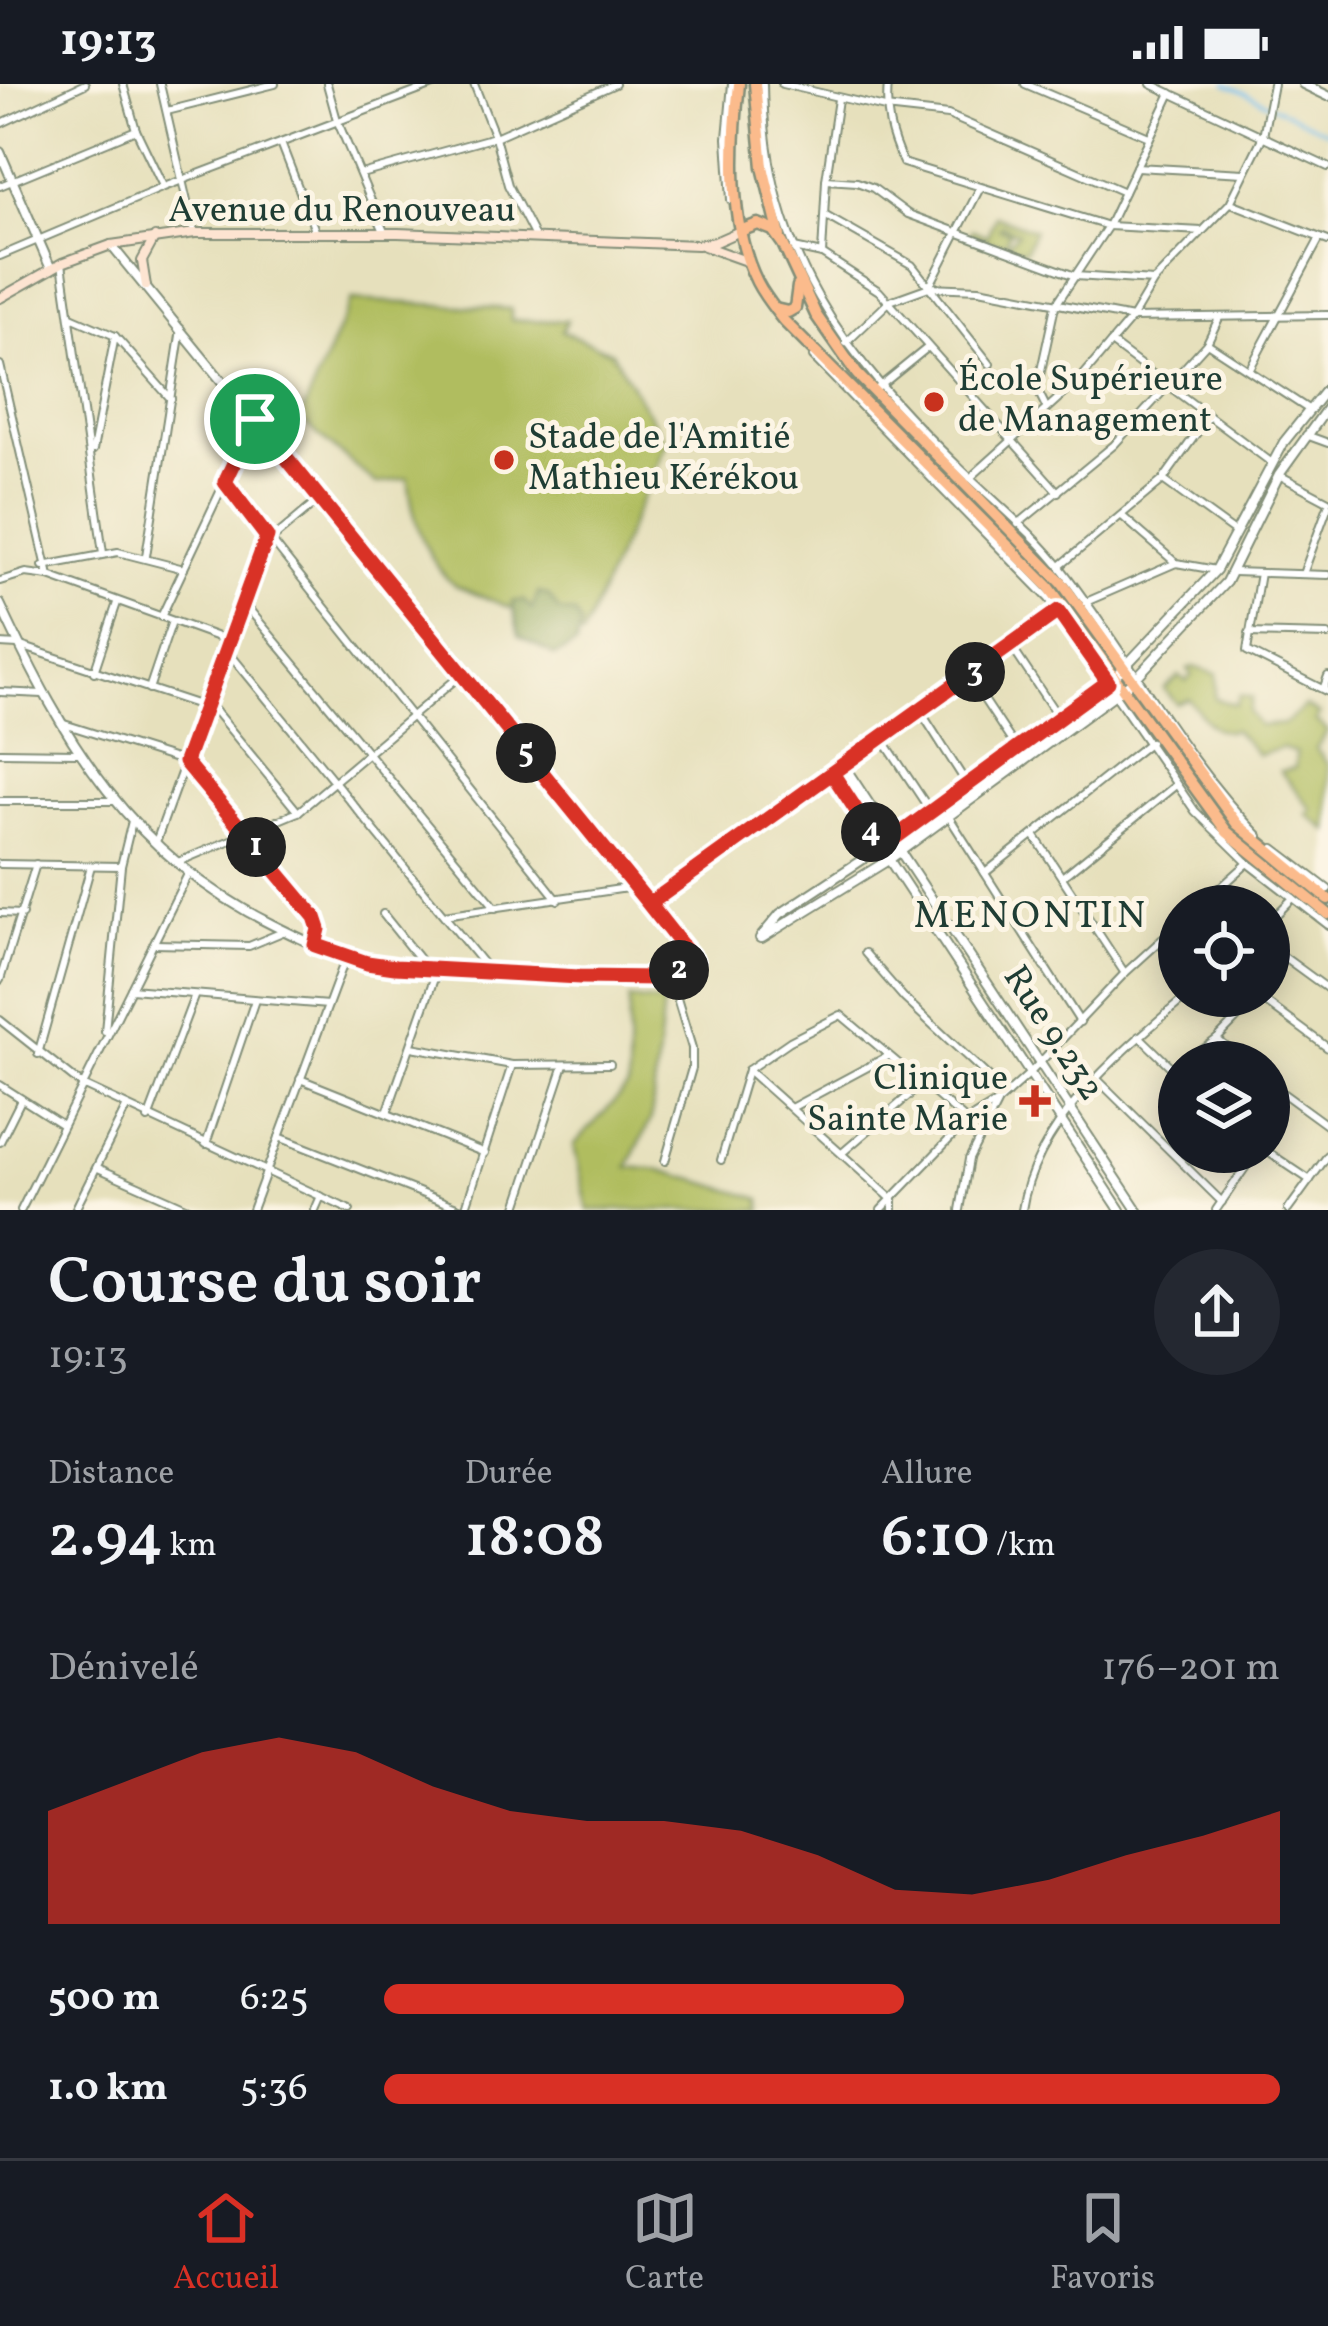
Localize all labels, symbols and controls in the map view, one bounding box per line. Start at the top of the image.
text: 19:13 [60,11,157,74]
street label: Avenue du Renouveau [168,187,516,237]
place label: École Supérieure de Management [958,356,1223,447]
pin [204,368,306,470]
icon: arrive [222,386,288,452]
marker: École Supérieure de Management [921,389,947,415]
place label: Stade de l'Amitié Mathieu Kérékou [528,414,799,505]
marker: Stade de l'Amitié Mathieu Kérékou [491,447,517,473]
pin: 3 [945,642,1005,702]
text: 3 [967,649,983,695]
pin: 5 [496,723,556,783]
text: 5 [518,730,534,776]
pin: 4 [841,802,901,862]
text: 4 [861,809,881,855]
pin: 1 [226,817,286,877]
text: 1 [249,824,263,870]
map controls [1158,885,1290,1173]
button: locate [1158,885,1290,1017]
district label: MENONTIN [914,890,1148,944]
pin: 2 [649,940,709,1000]
text: 2 [670,947,688,993]
street label: Rue 9.232 [990,956,1114,1112]
button: layers [1158,1041,1290,1173]
place label: Clinique Sainte Marie [807,1055,1008,1146]
marker: Clinique Sainte Marie [1019,1085,1051,1117]
text: Course du soir [48,1239,481,1331]
button: share [1154,1249,1280,1375]
text: 19:13 [48,1330,128,1384]
text: Distance [48,1452,174,1498]
text: Durée [465,1452,552,1498]
text: Allure [881,1452,972,1498]
text: 2.94 [48,1498,163,1581]
text: 18:08 [465,1498,605,1581]
text: 6:10 [881,1498,990,1581]
text: km [163,1524,217,1570]
text: /km [990,1524,1055,1570]
text: Dénivelé [48,1642,199,1696]
text: 176–201 m [1102,1642,1280,1696]
text: 500 m [48,1972,160,2026]
text: 6:25 [240,1972,309,2026]
text: 1.0 km [48,2062,168,2116]
text: 5:36 [240,2062,308,2116]
tab: Accueil [173,2185,279,2303]
tab: Carte [625,2185,704,2303]
tab: Favoris [1050,2185,1155,2303]

